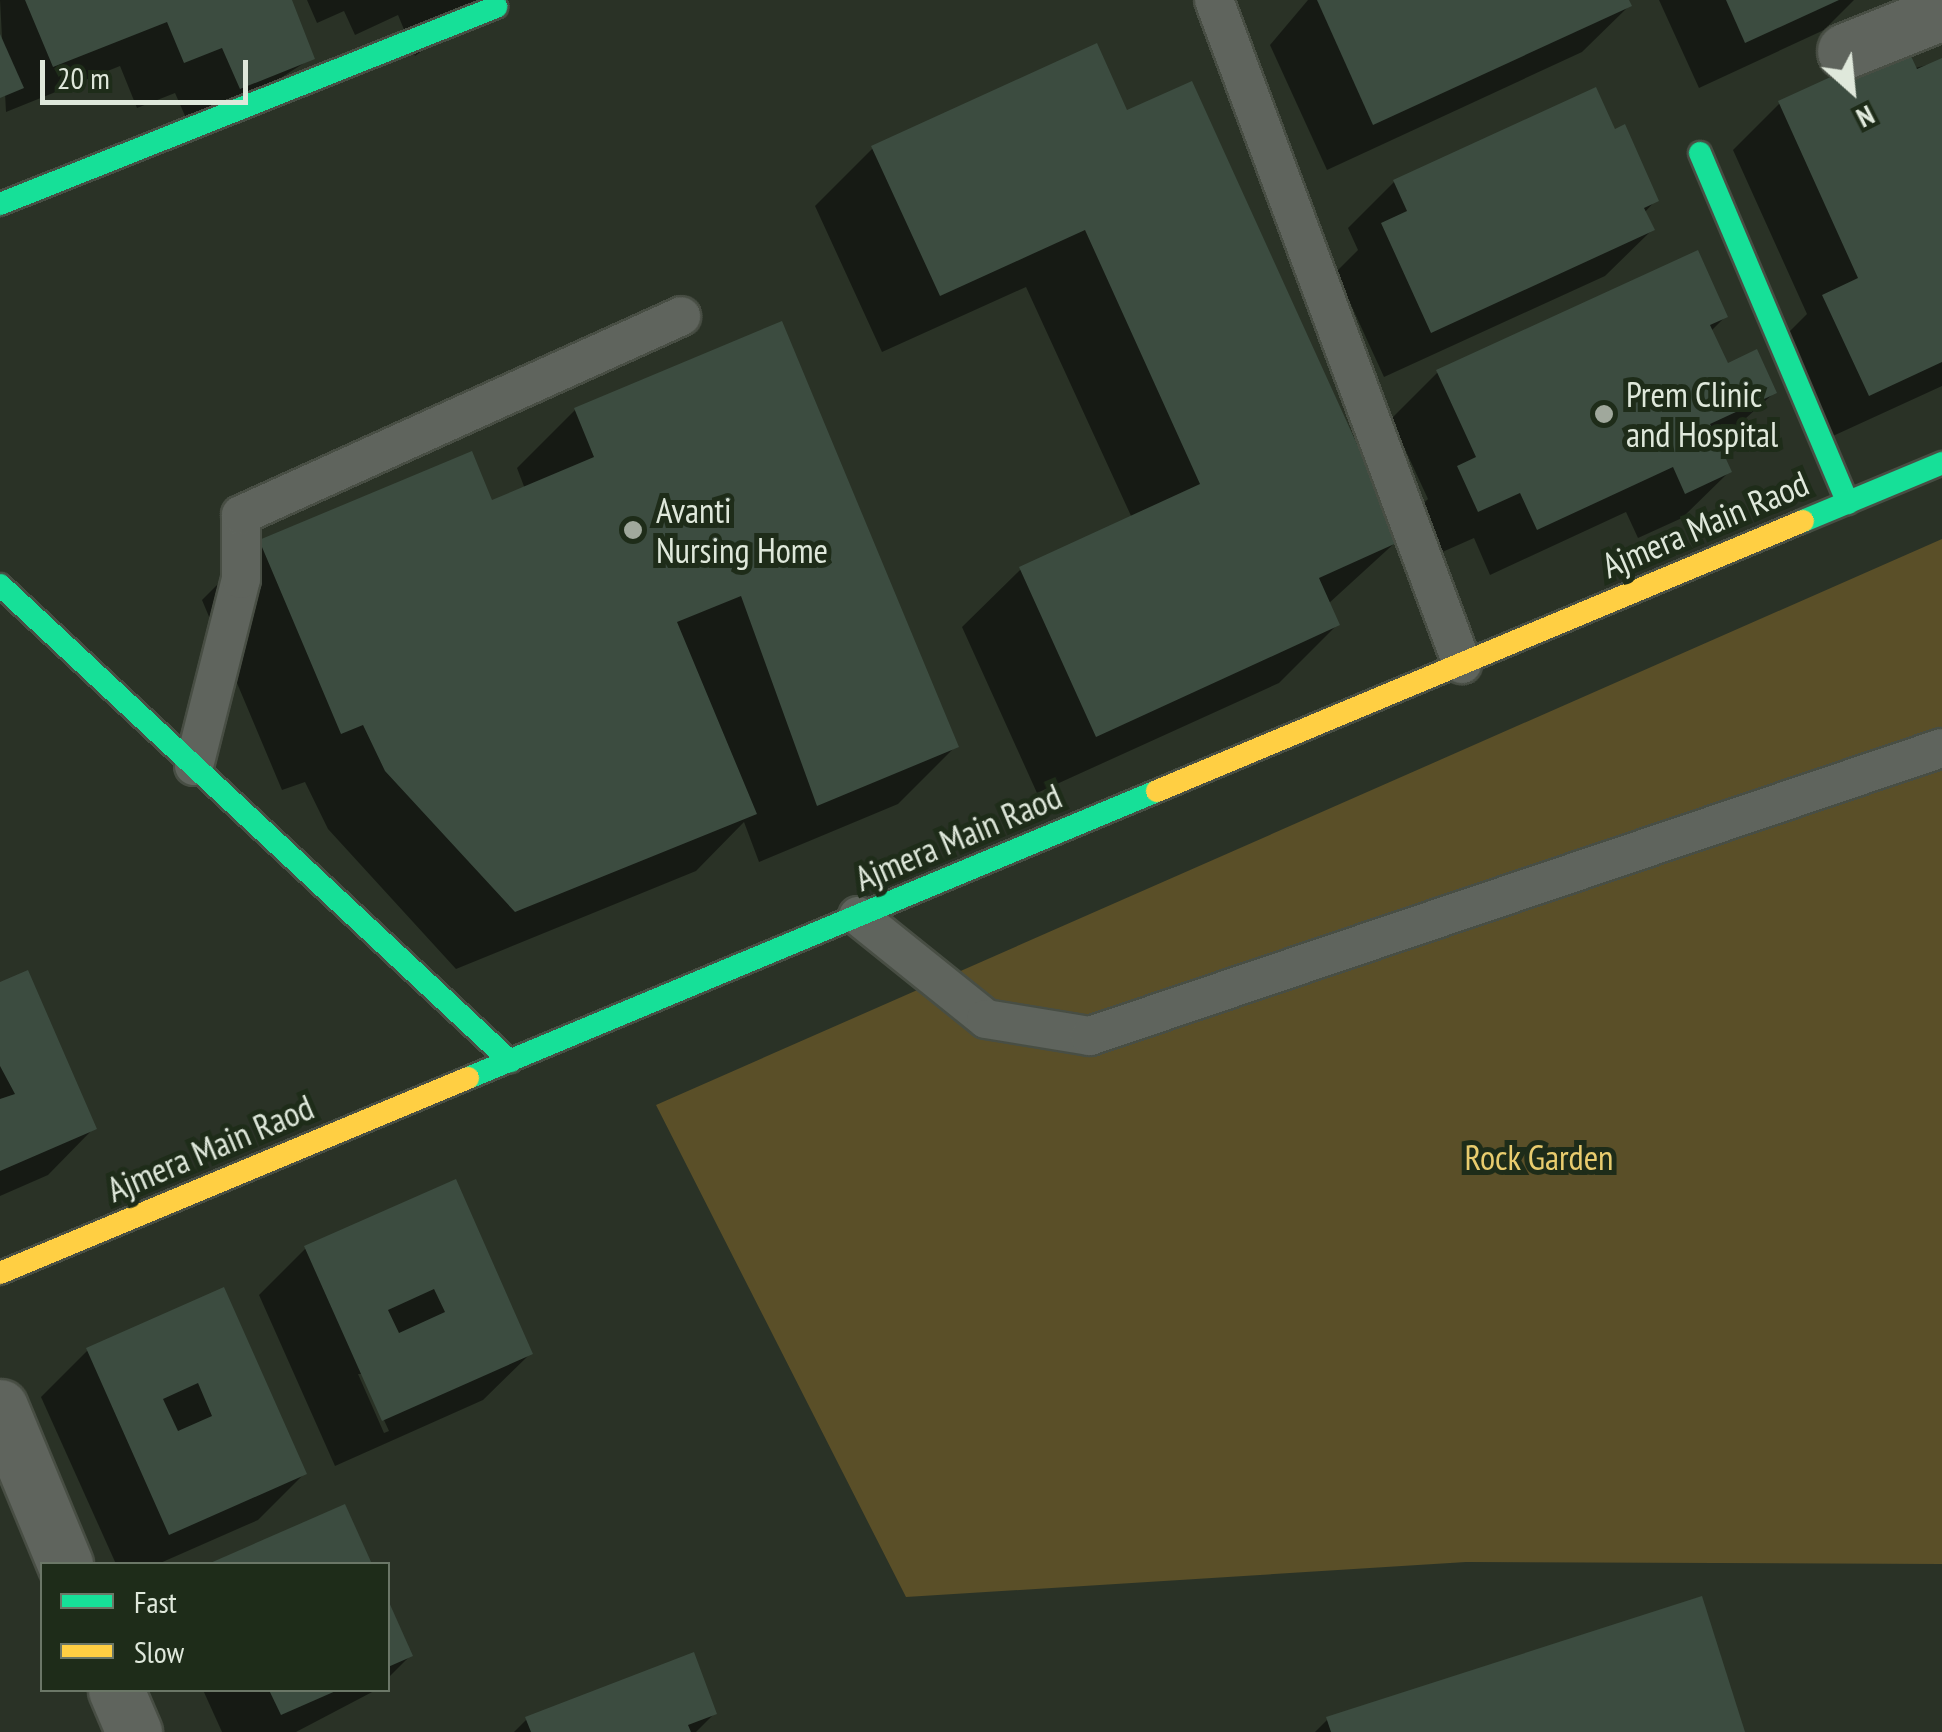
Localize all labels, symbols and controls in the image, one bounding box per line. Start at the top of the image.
scale bar [45,40,252,102]
north arrow [1802,40,1902,140]
text: 20 m [57,58,110,97]
text: N [1851,97,1881,137]
place label: Prem Clinic and Hospital [1626,373,1778,455]
marker: Prem Clinic and Hospital [1591,401,1617,427]
street label: Ajmera Main Raod [1596,462,1814,586]
place label: Avanti Nursing Home [656,489,828,571]
marker: Avanti Nursing Home [620,517,646,543]
street label: Ajmera Main Raod [849,775,1067,899]
street label: Ajmera Main Raod [101,1086,319,1210]
park label: Rock Garden [1464,1136,1614,1178]
legend [40,1562,390,1692]
text: Fast [134,1582,177,1621]
text: Slow [134,1632,184,1671]

